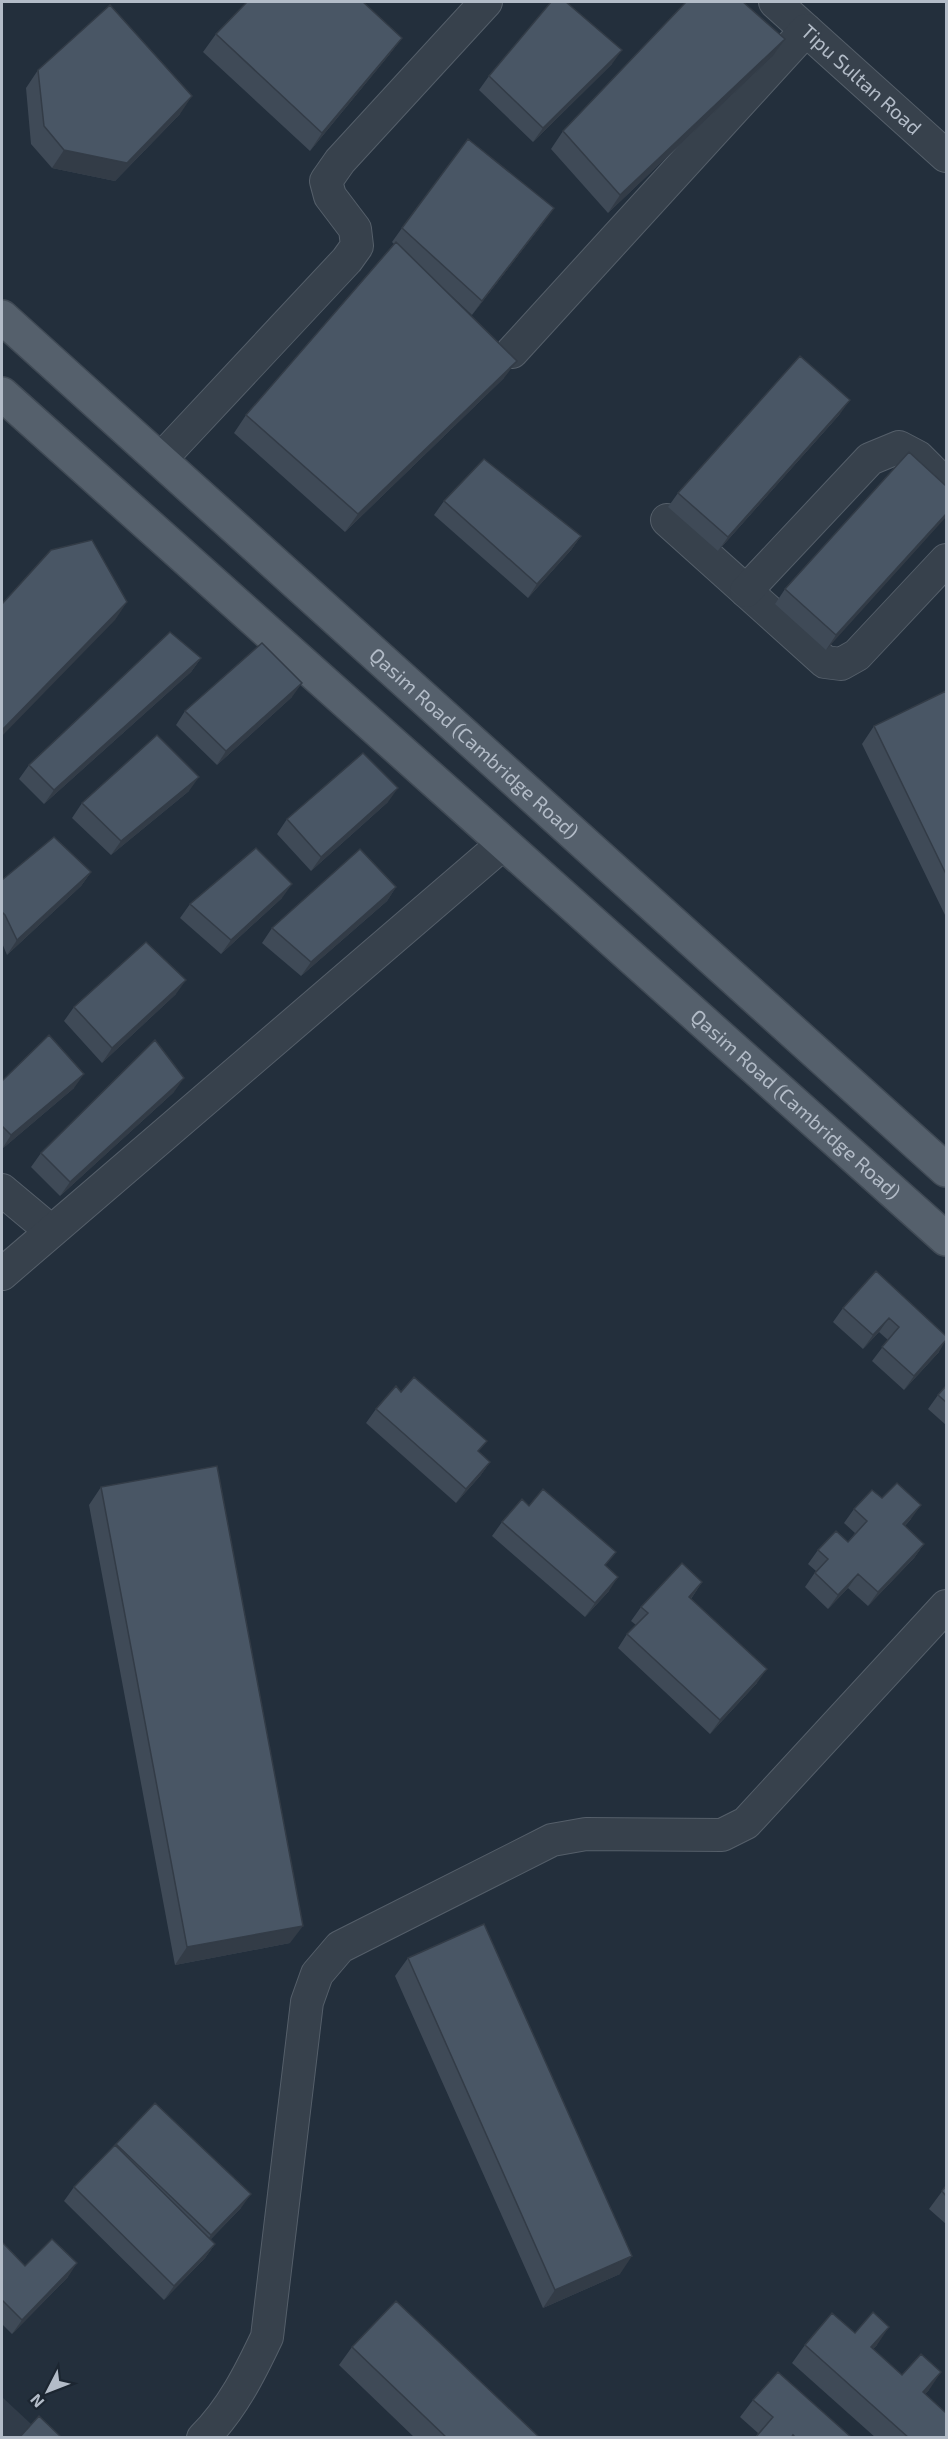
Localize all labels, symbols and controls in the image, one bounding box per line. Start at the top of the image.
street label: Tipu Sultan Road [797,19,927,139]
street label: Qasim Road (Cambridge Road) [365,642,584,843]
street label: Qasim Road (Cambridge Road) [686,1003,906,1204]
north arrow [18,2361,78,2421]
text: N [26,2391,47,2412]

